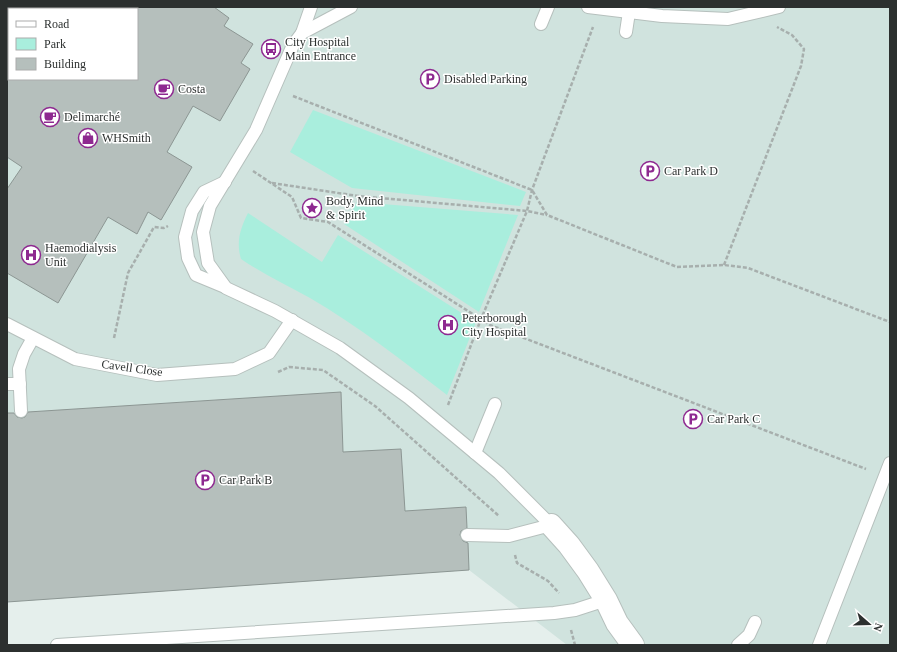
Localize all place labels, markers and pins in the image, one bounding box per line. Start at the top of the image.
place label: City Hospital Main Entrance [285,35,356,63]
bus stop icon: City Hospital Main Entrance [260,38,282,60]
parking icon: Disabled Parking [419,68,441,90]
place label: Disabled Parking [444,72,527,86]
cafe icon: Costa [153,78,175,100]
place label: Costa [178,82,206,96]
cafe icon: Delimarché [39,106,61,128]
place label: Delimarché [64,110,120,124]
shop icon: WHSmith [77,127,99,149]
place label: WHSmith [102,131,151,145]
parking icon: Car Park D [639,160,661,182]
place label: Car Park D [664,164,718,178]
place label: Body, Mind & Spirit [326,194,383,222]
place icon: Body, Mind & Spirit [301,197,323,219]
place label: Haemodialysis Unit [45,241,117,269]
hospital icon: Haemodialysis Unit [20,244,42,266]
place label: Peterborough City Hospital [462,311,527,339]
hospital icon: Peterborough City Hospital [437,314,459,336]
parking icon: Car Park C [682,408,704,430]
place label: Car Park C [707,412,760,426]
parking icon: Car Park B [194,469,216,491]
place label: Car Park B [219,473,272,487]

